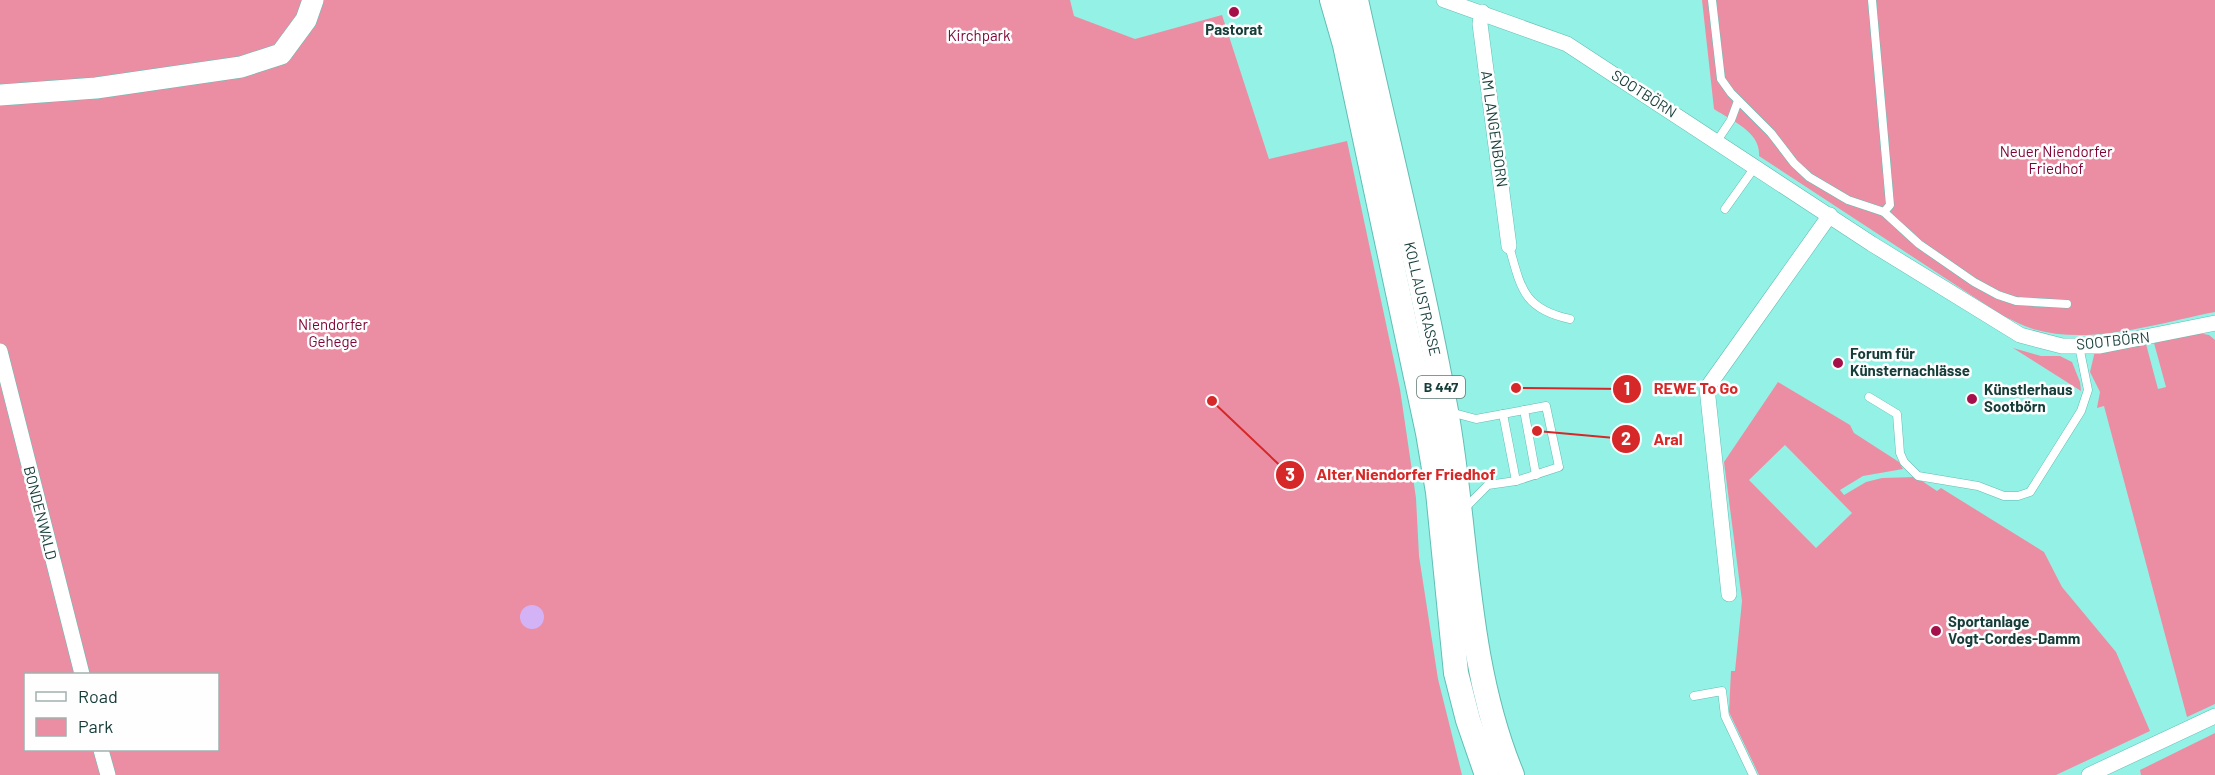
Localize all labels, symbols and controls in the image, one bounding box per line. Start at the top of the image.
marker: Pastorat [1227,5,1241,19]
place label: Pastorat [1205,20,1263,38]
park label: Kirchpark [947,26,1011,44]
street label: SOOTBÖRN [1609,65,1680,121]
street label: AM LANGENBORN [1478,69,1512,188]
park label: Neuer Niendorfer Friedhof [2000,142,2113,177]
street label: KOLLAUSTRASSE [1401,240,1445,358]
park label: Niendorfer Gehege [298,315,369,350]
street label: SOOTBÖRN [2075,327,2151,353]
place label: Forum für Künsternachlässe [1850,344,1970,379]
marker: Forum für Künsternachlässe [1831,356,1845,370]
callout: REWE To Go [1612,372,1750,406]
road number: B 447 [1417,376,1465,398]
text: 1 [1624,377,1630,399]
text: REWE To Go [1654,378,1738,397]
place label: Künstlerhaus Sootbörn [1984,380,2073,415]
marker: Künstlerhaus Sootbörn [1965,392,1979,406]
callout: Aral [1611,422,1694,456]
text: 2 [1621,427,1631,449]
text: Aral [1653,429,1683,448]
callout: Alter Niendorfer Friedhof [1275,458,1507,492]
text: 3 [1285,463,1295,485]
street label: BONDENWALD [21,464,61,561]
text: Alter Niendorfer Friedhof [1317,464,1495,483]
place label: Sportanlage Vogt-Cordes-Damm [1948,612,2080,647]
marker: Sportanlage Vogt-Cordes-Damm [1929,624,1943,638]
legend [24,673,219,751]
text: Road [78,685,118,707]
text: Park [78,715,113,737]

